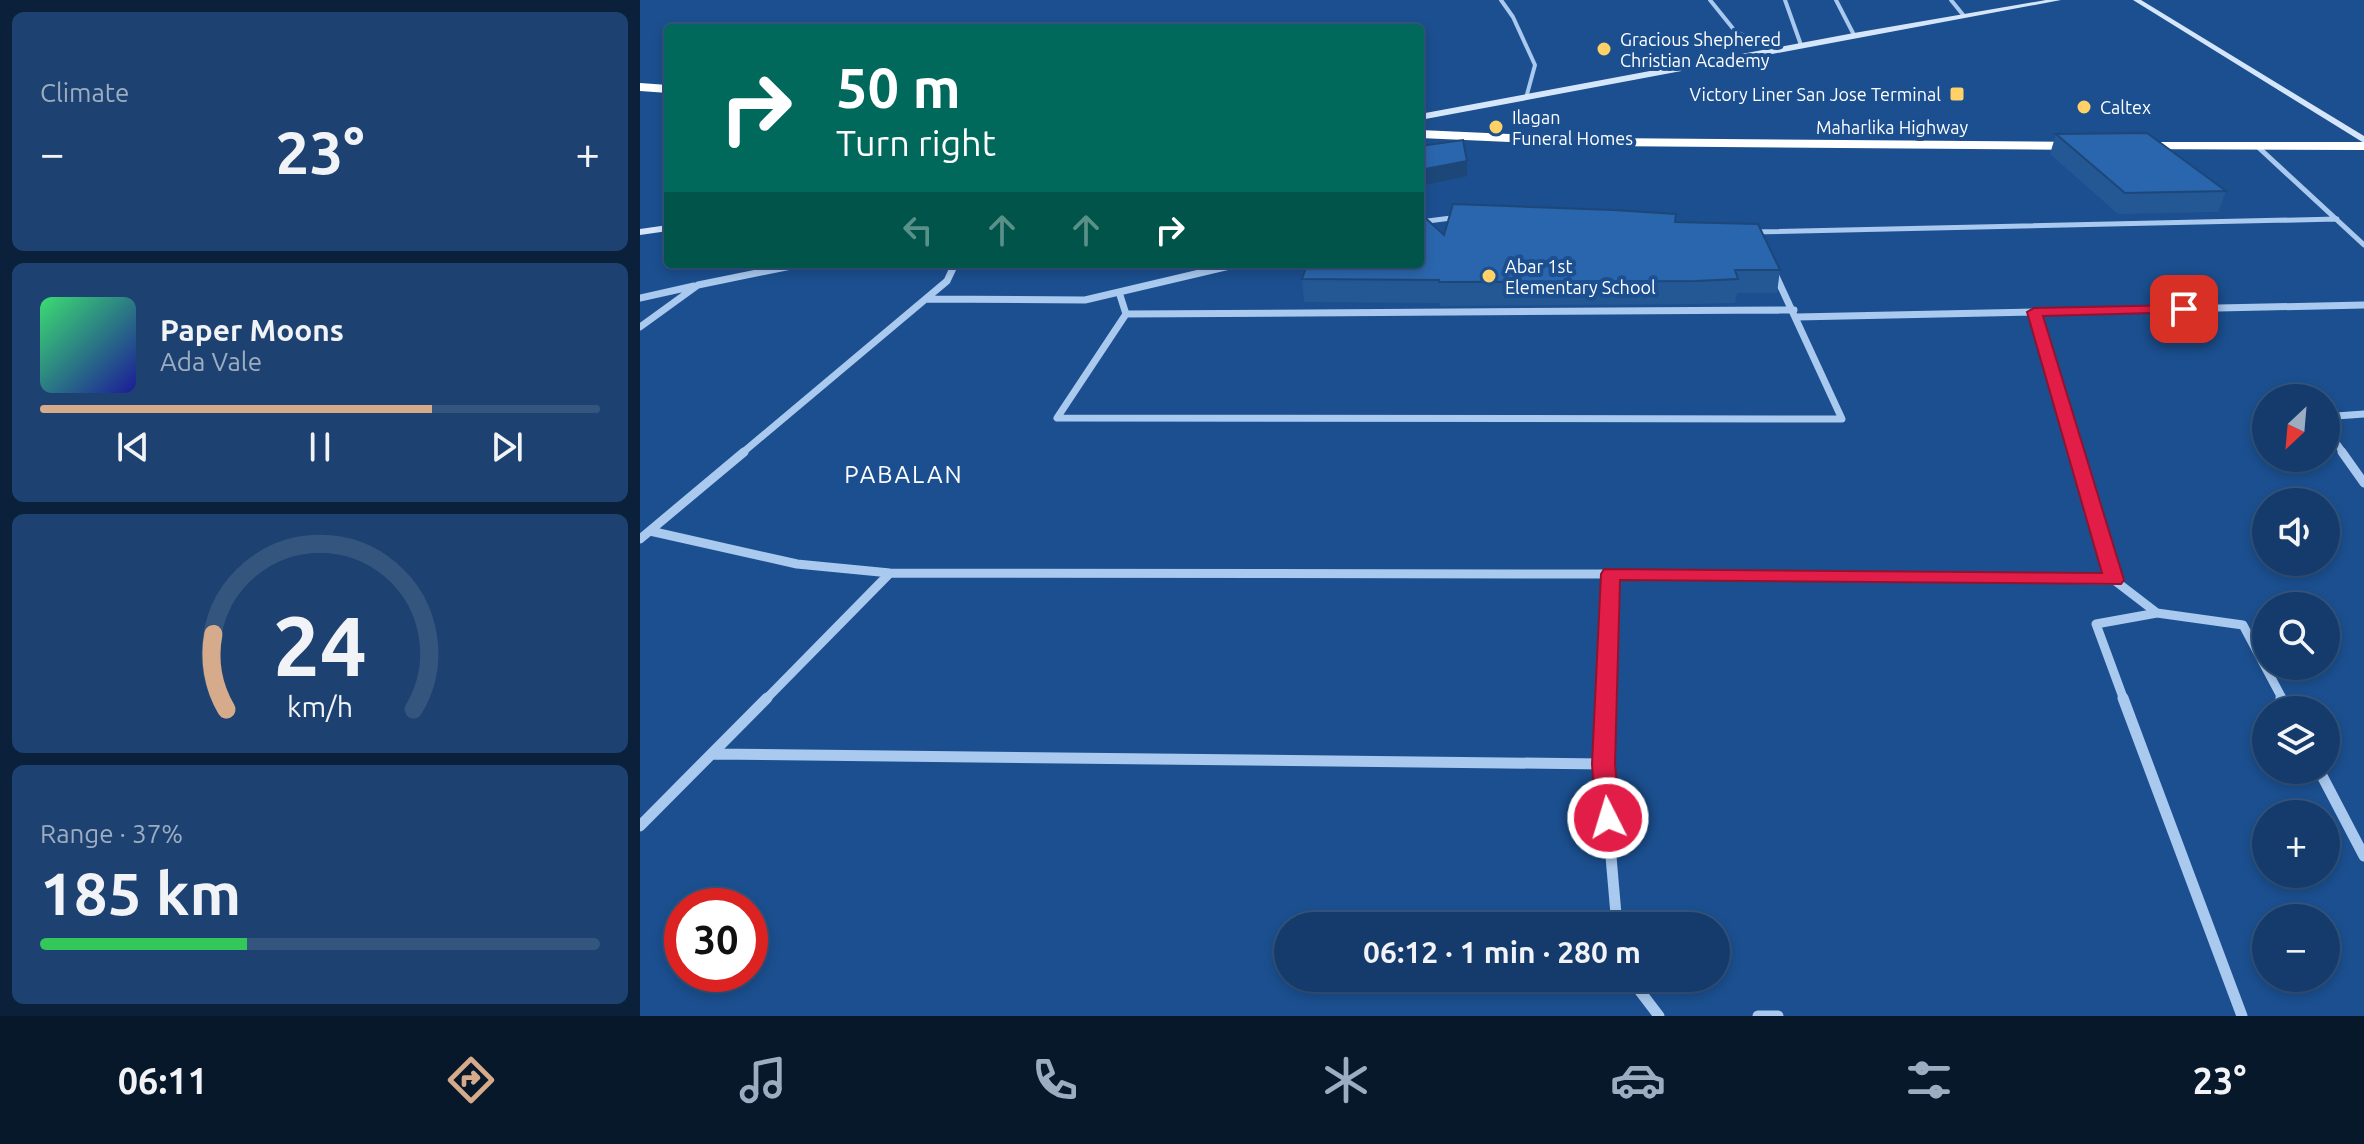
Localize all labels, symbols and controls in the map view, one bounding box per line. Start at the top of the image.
place label: Gracious Shephered Christian Academy [1620,29,1781,70]
marker: Gracious Shephered Christian Academy [1595,40,1613,58]
icon: right [704,56,808,160]
text: 50 m [836,56,961,119]
text: Climate [40,78,129,107]
place label: Victory Liner San Jose Terminal [1690,84,1941,104]
marker: Victory Liner San Jose Terminal [1948,85,1966,103]
place label: Caltex [2100,97,2151,117]
marker: Caltex [2075,98,2093,116]
place label: Ilagan Funeral Homes [1512,107,1633,148]
street label: Maharlika Highway [1816,117,1968,137]
text: 23° [276,118,364,185]
marker: Ilagan Funeral Homes [1487,118,1505,136]
text: Turn right [836,122,996,163]
text: − [40,128,65,177]
text: + [575,128,600,177]
icon: left [896,208,940,252]
icon: ahead [980,208,1024,252]
icon: ahead [1064,208,1108,252]
icon: right [1148,208,1192,252]
place label: Abar 1st Elementary School [1505,256,1656,297]
marker: Abar 1st Elementary School [1480,267,1498,285]
pin [2150,275,2218,343]
icon: arrive [2162,287,2206,331]
text: Paper Moons [160,313,344,347]
text: Ada Vale [160,347,262,376]
north arrow [2252,384,2340,472]
map controls [2252,384,2340,992]
icon: previous [111,425,155,469]
icon: pause [298,425,342,469]
icon: next [485,425,529,469]
district label: PABALAN [844,461,964,488]
button: sound [2252,488,2340,576]
button: search [2252,592,2340,680]
text: 24 [273,597,367,691]
text: km/h [287,690,353,722]
button: layers [2252,696,2340,784]
position arrow [1566,776,1650,860]
button: + [2252,800,2340,888]
text: Range · 37% [40,819,183,848]
text: 185 km [40,859,241,926]
speed limit sign: 30 [664,888,768,992]
button: − [2252,904,2340,992]
text: 06:12 · 1 min · 280 m [1363,935,1641,969]
icon: directions [443,1052,499,1108]
icon: music [735,1052,791,1108]
icon: phone [1027,1052,1083,1108]
icon: climate [1318,1052,1374,1108]
icon: car [1610,1052,1666,1108]
icon: filters [1901,1052,1957,1108]
text: 06:11 [118,1060,208,1101]
text: 23° [2193,1060,2246,1101]

